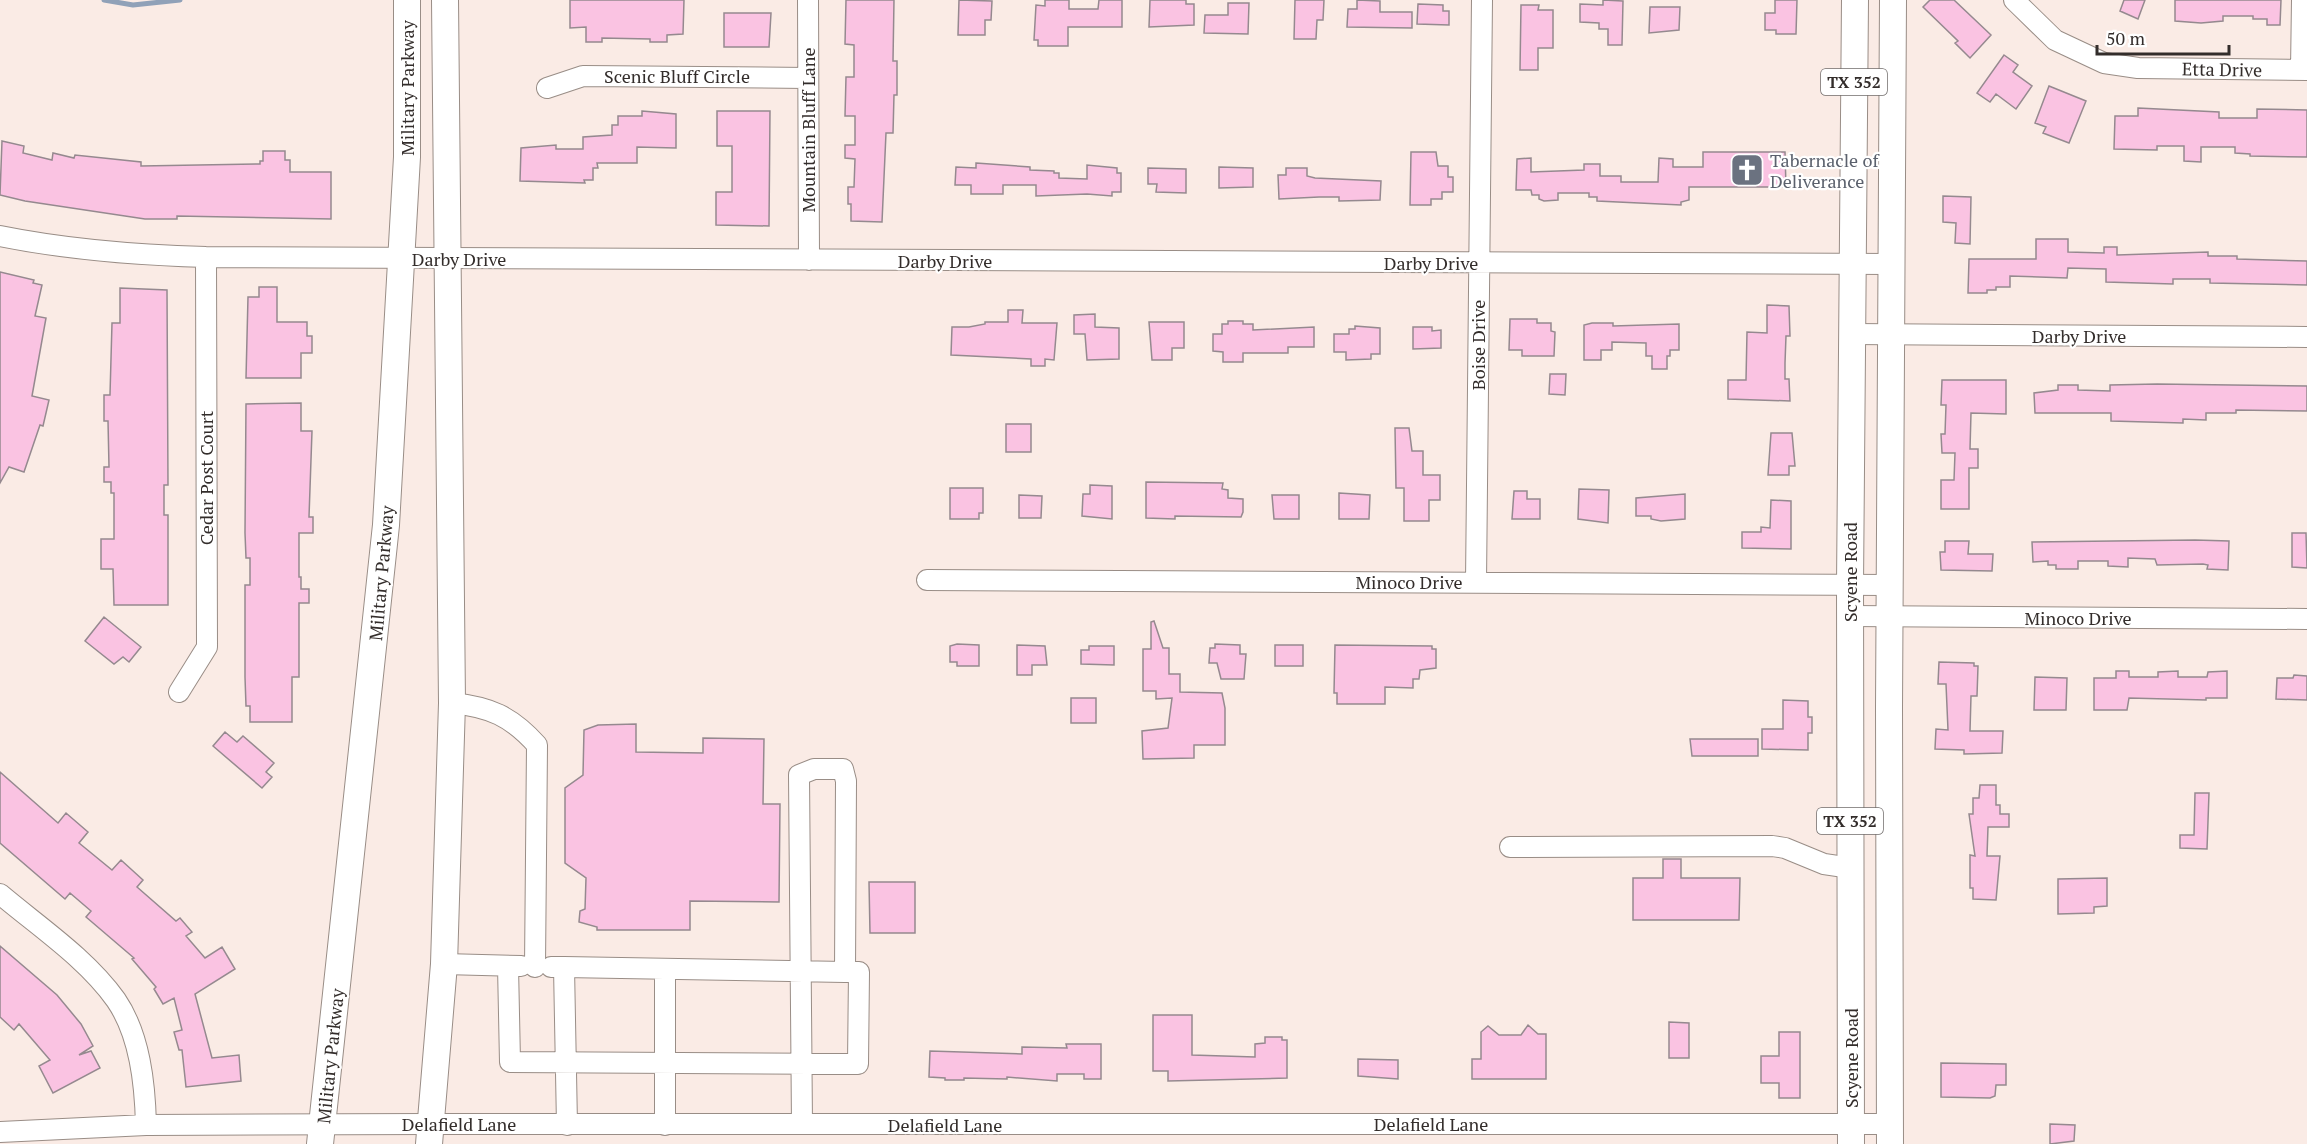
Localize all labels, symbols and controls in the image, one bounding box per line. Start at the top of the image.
scale bar [2097,18,2229,56]
street label: Military Parkway [395,19,419,156]
text: 50 m [2106,26,2146,50]
street label: Mountain Bluff Lane [796,47,820,213]
street label: Etta Drive [2182,56,2262,82]
street label: Scenic Bluff Circle [604,64,750,88]
road number: TX 352 [1821,69,1887,95]
place label: Tabernacle of Deliverance [1770,148,1880,193]
church icon: Tabernacle of Deliverance [1729,152,1765,188]
street label: Darby Drive [412,247,506,271]
street label: Darby Drive [898,249,992,273]
street label: Darby Drive [1384,251,1478,275]
street label: Boise Drive [1466,300,1490,390]
street label: Darby Drive [2032,324,2126,348]
street label: Cedar Post Court [194,410,218,545]
street label: Military Parkway [363,504,399,642]
street label: Scyene Road [1838,522,1862,622]
street label: Minoco Drive [1356,570,1463,594]
street label: Minoco Drive [2025,606,2132,630]
road number: TX 352 [1817,808,1883,834]
street label: Military Parkway [311,986,349,1125]
street label: Scyene Road [1839,1008,1863,1108]
street label: Delafield Lane [402,1112,516,1136]
street label: Delafield Lane [1374,1112,1488,1136]
street label: Delafield Lane [888,1113,1002,1137]

